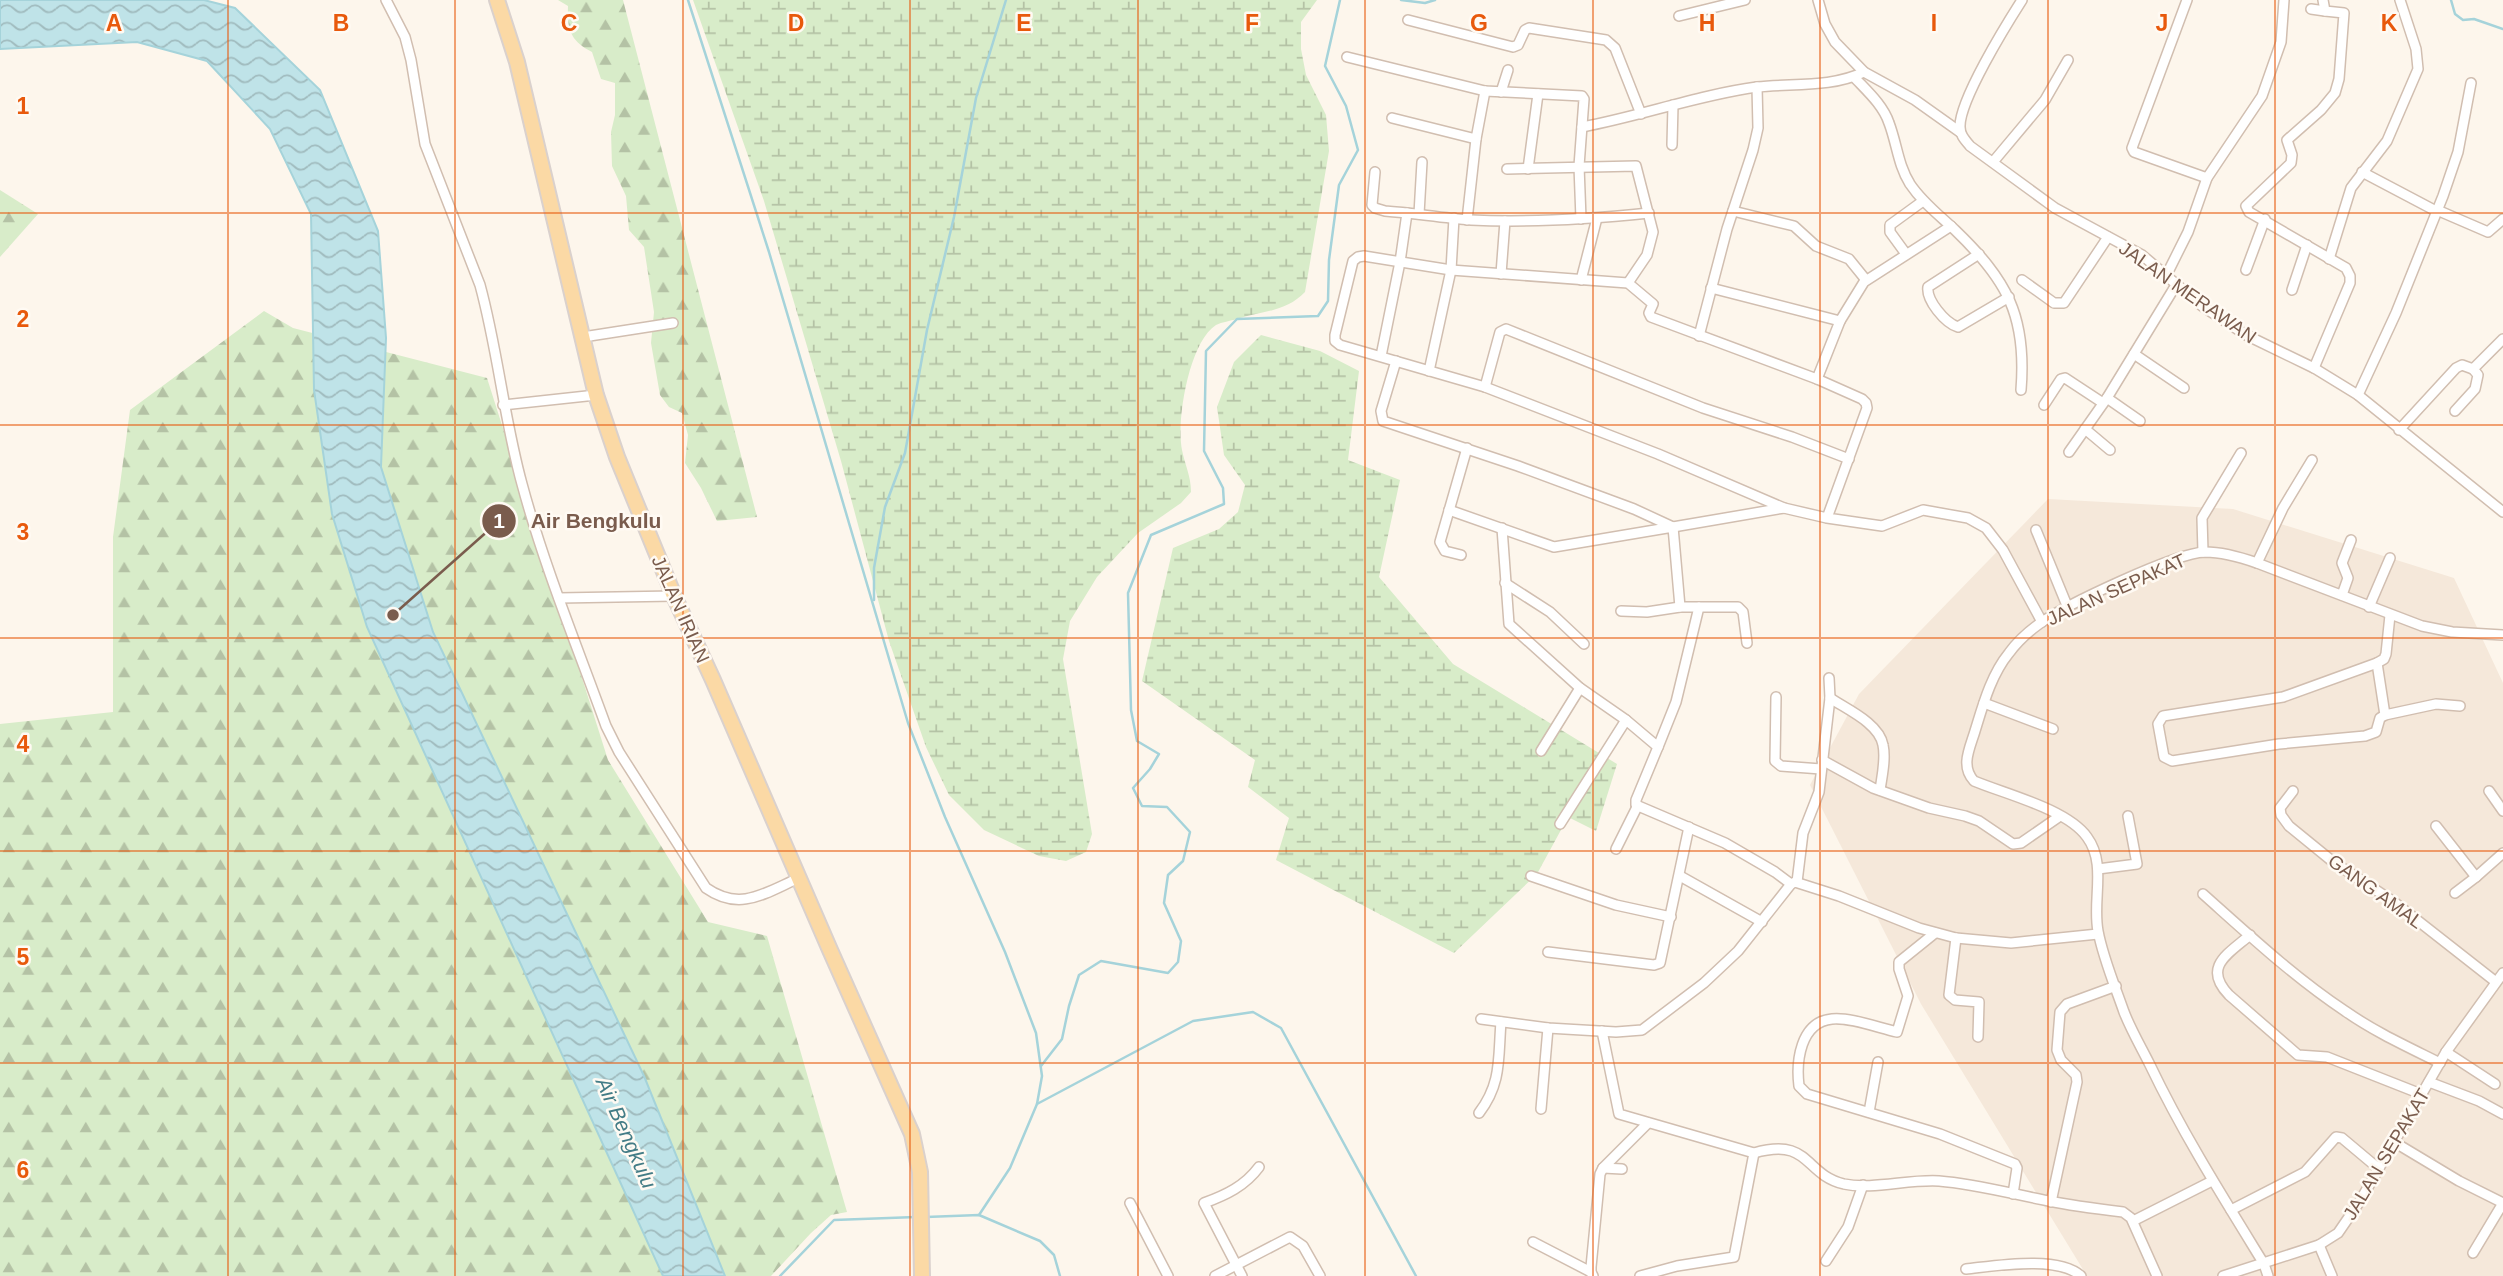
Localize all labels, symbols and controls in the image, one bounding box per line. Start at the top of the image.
text: A [106,10,122,36]
text: B [333,10,349,36]
text: C [561,10,577,36]
text: D [788,10,804,36]
text: E [1016,10,1032,36]
text: F [1245,10,1259,36]
text: G [1470,10,1488,36]
text: H [1699,10,1715,36]
text: I [1931,10,1937,36]
text: J [2156,10,2168,36]
text: K [2381,10,2398,36]
text: 1 [17,93,30,119]
street label: JALAN MERAWAN [2115,237,2260,348]
text: 2 [17,306,29,332]
callout: Air Bengkulu [482,500,675,542]
text: 1 [493,509,505,532]
text: Air Bengkulu [531,509,661,532]
text: 3 [17,519,29,545]
street label: JALAN SEPAKAT [2044,549,2189,629]
street label: JALAN IRIAN [648,552,714,666]
text: 4 [17,731,30,757]
street label: GANG AMAL [2324,850,2427,933]
text: 5 [17,944,30,970]
water label: Air Bengkulu [591,1072,661,1192]
street label: JALAN SEPAKAT [2339,1085,2434,1224]
text: 6 [17,1157,29,1183]

